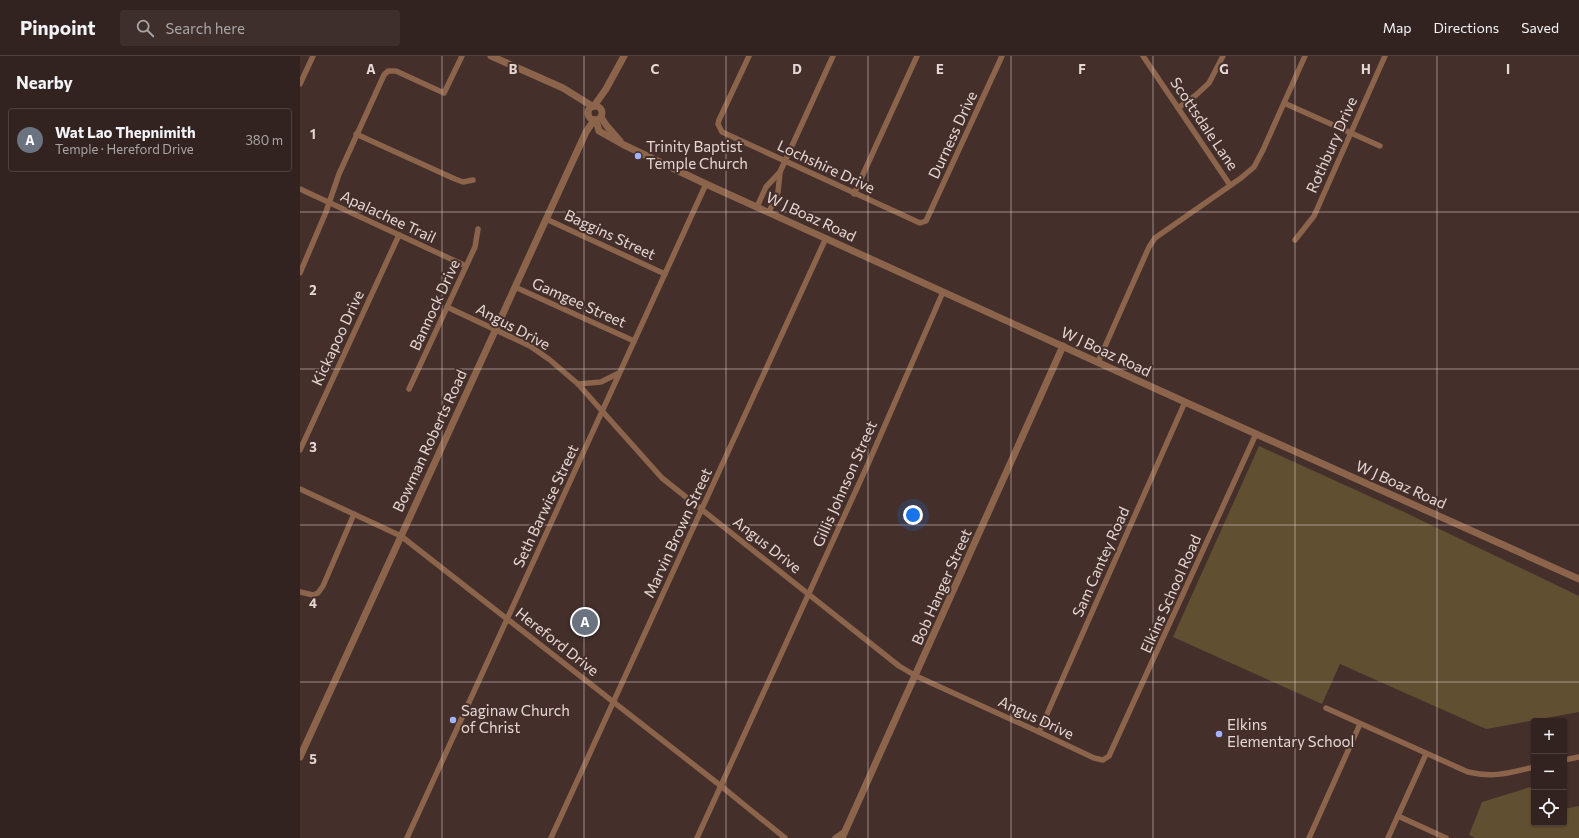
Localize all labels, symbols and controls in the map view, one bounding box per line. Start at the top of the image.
search box [120,10,400,46]
text: Pinpoint [20,16,96,39]
icon: search [134,17,156,39]
text: Search here [166,19,245,37]
text: Map [1383,19,1412,36]
text: Directions [1434,19,1499,36]
text: Saved [1521,19,1559,36]
text: A [366,61,376,77]
text: B [509,61,518,77]
text: C [651,61,660,77]
text: D [792,61,802,77]
text: E [936,61,944,77]
text: F [1078,61,1086,77]
text: G [1219,61,1229,77]
text: H [1361,61,1371,77]
text: I [1506,61,1510,77]
text: Nearby [16,72,73,93]
street label: Scottsdale Lane [1167,74,1243,173]
street label: Durness Drive [924,88,980,181]
street label: Rothbury Drive [1302,94,1360,195]
text: Wat Lao Thepnimith [55,123,196,141]
text: 1 [310,126,316,142]
text: A [25,132,35,148]
text: 380 m [245,132,283,148]
street label: Lochshire Drive [775,136,878,197]
place label: Trinity Baptist Temple Church [646,137,748,172]
text: Temple · Hereford Drive [55,141,194,157]
marker: Trinity Baptist Temple Church [633,151,643,161]
street label: Apalachee Trail [338,186,439,246]
street label: W J Boaz Road [764,187,859,245]
street label: Baggins Street [562,205,659,263]
street label: Bannock Drive [405,256,463,353]
street label: Gamgee Street [530,273,629,331]
text: 2 [309,282,317,298]
street label: Kickapoo Drive [307,287,367,388]
street label: Angus Drive [473,299,554,353]
street label: W J Boaz Road [1059,322,1154,380]
street label: Bowman Roberts Road [388,367,470,515]
street label: Gillis Johnson Street [808,418,880,549]
text: 3 [309,439,317,455]
street label: Seth Barwise Street [509,441,581,570]
street label: W J Boaz Road [1353,456,1449,512]
street label: Marvin Brown Street [639,465,715,600]
street label: Sam Cantey Road [1068,504,1132,619]
your location [903,505,923,525]
street label: Angus Drive [730,512,805,576]
street label: Bob Hanger Street [907,526,975,647]
street label: Elkins School Road [1136,532,1204,655]
text: 4 [309,595,317,611]
street label: Hereford Drive [512,603,603,679]
pin: A [572,607,598,637]
street label: Angus Drive [996,692,1077,742]
place label: Saginaw Church of Christ [461,701,570,736]
marker: Saginaw Church of Christ [448,715,458,725]
place label: Elkins Elementary School [1227,715,1354,750]
map controls [1531,718,1567,826]
button: + [1531,718,1567,754]
marker: Elkins Elementary School [1214,729,1224,739]
text: 5 [309,751,317,767]
button: − [1531,754,1567,790]
button: locate [1531,790,1567,826]

